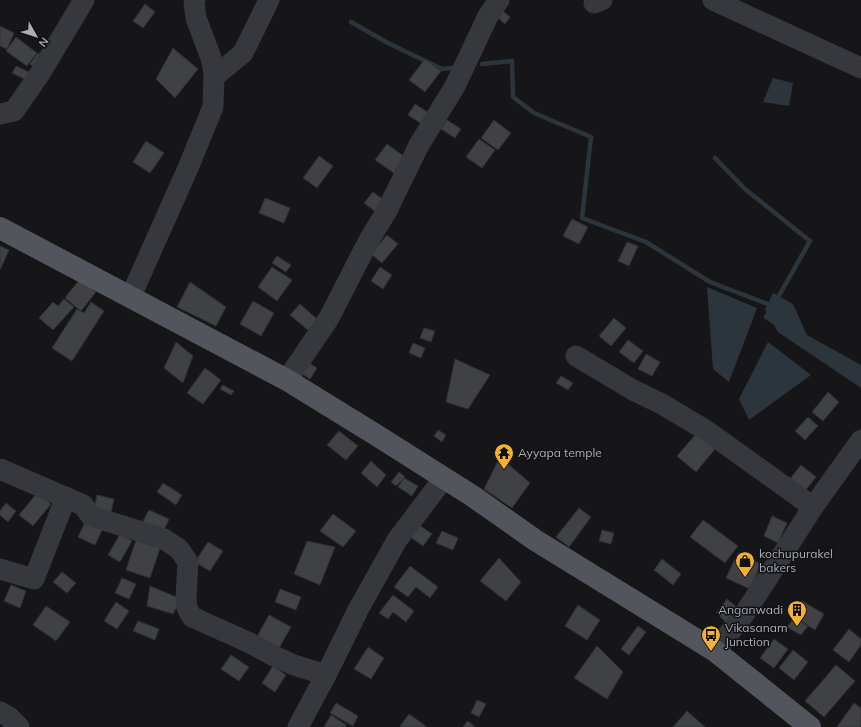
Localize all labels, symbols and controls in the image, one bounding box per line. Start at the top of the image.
north arrow [16,16,56,56]
text: N [36,35,52,50]
temple icon: Ayyapa temple [493,442,515,470]
place label: Ayyapa temple [518,445,602,460]
place label: kochupurakel bakers [759,546,833,575]
shop icon: kochupurakel bakers [734,550,756,578]
building icon: Anganwadi [786,599,808,627]
place label: Anganwadi [718,602,783,617]
place label: Vikasanam Junction [725,620,787,649]
bus stop icon: Vikasanam Junction [700,624,722,652]

